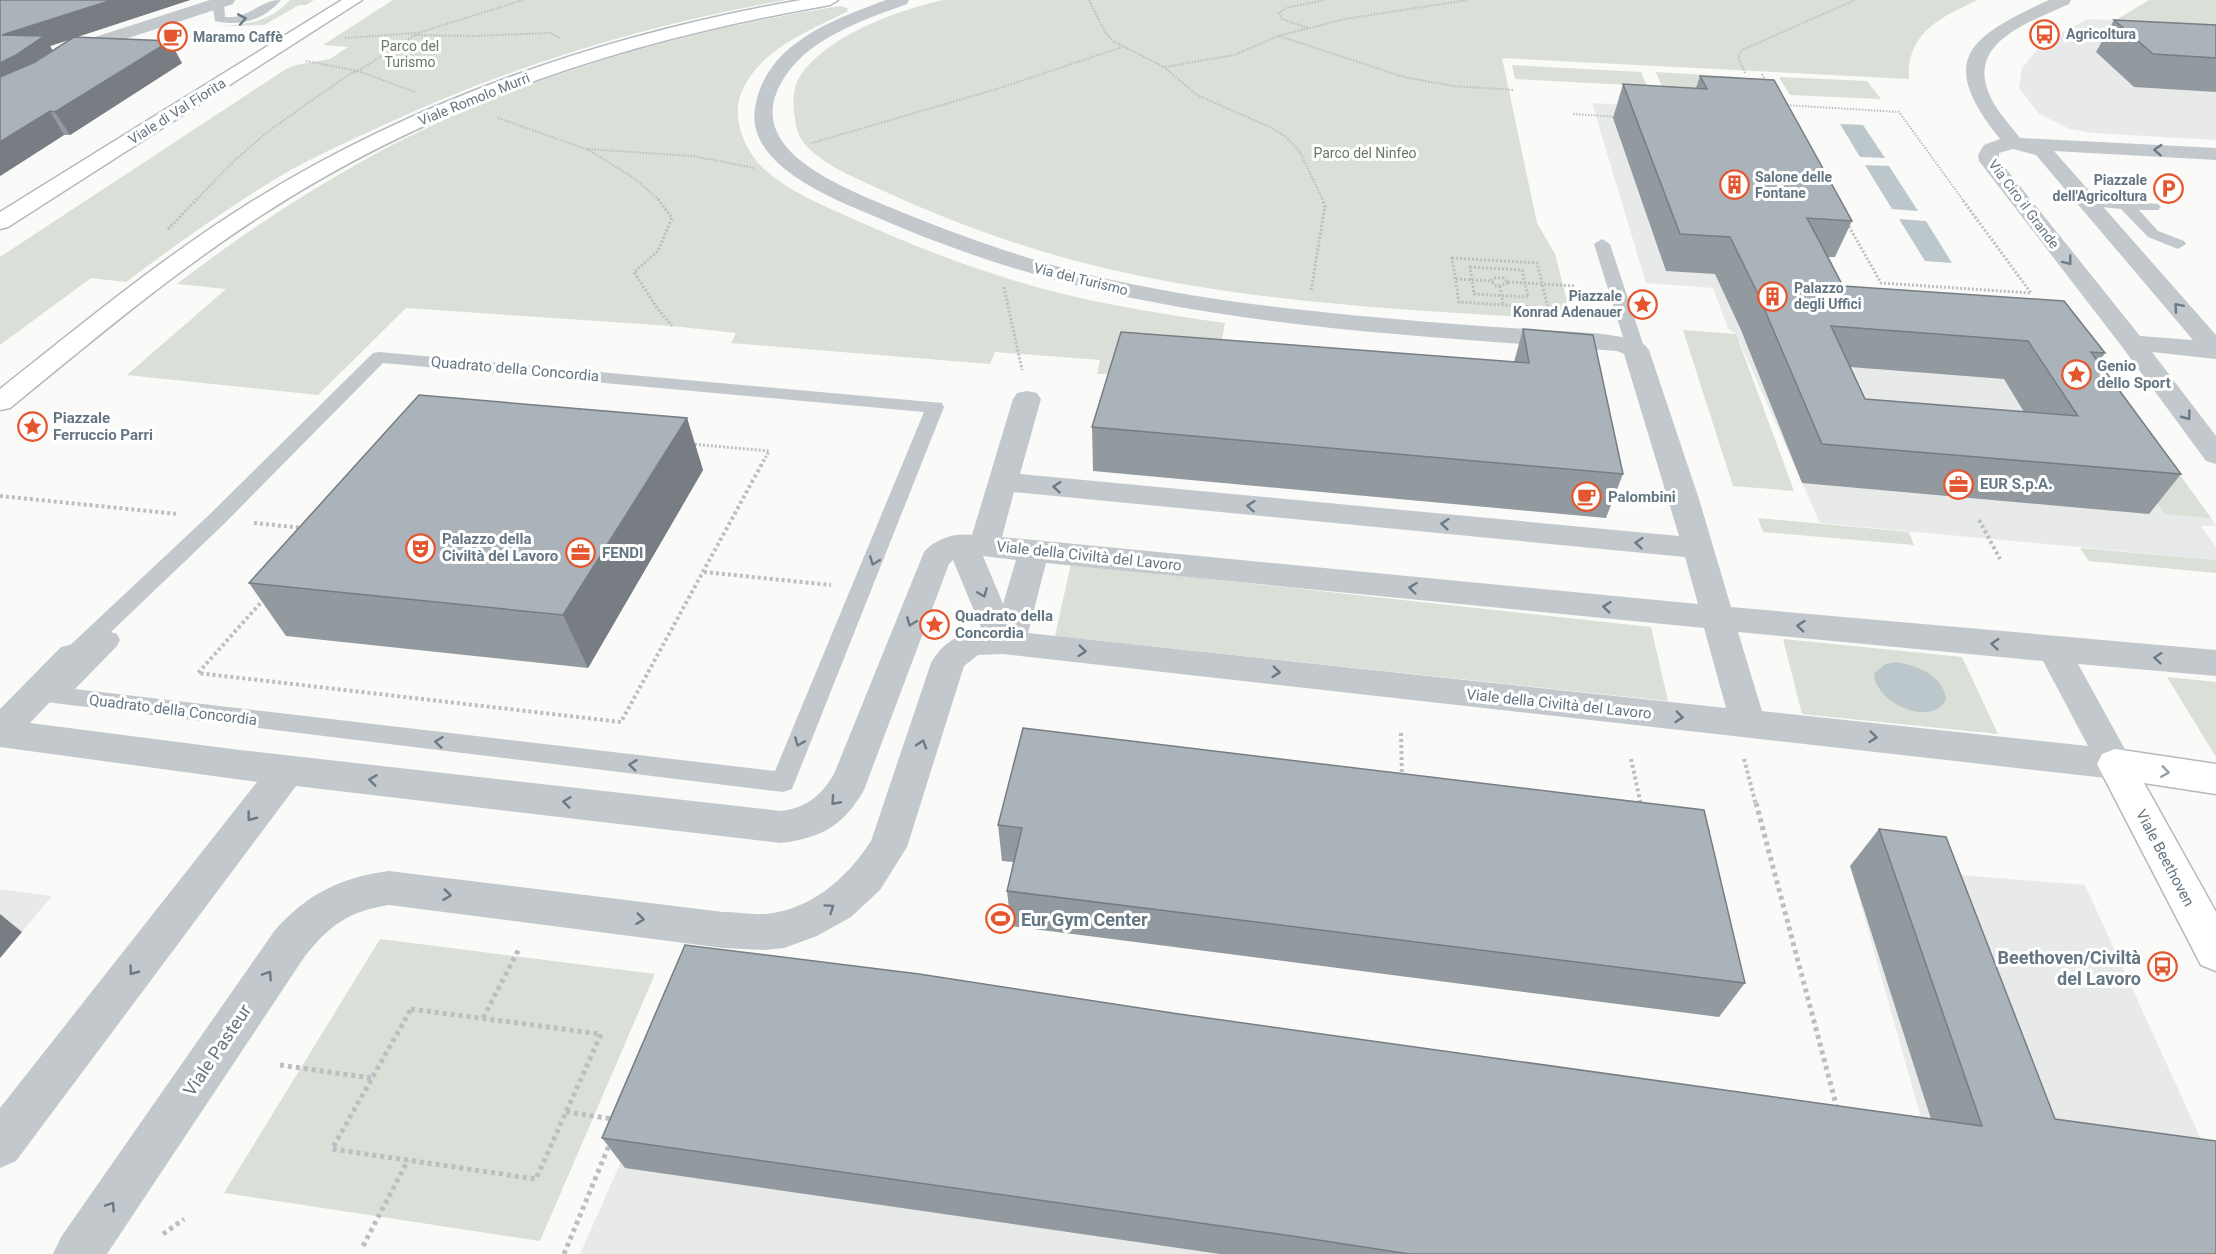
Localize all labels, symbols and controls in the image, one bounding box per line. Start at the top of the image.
one-way arrow [237,13,247,25]
bus stop icon: Agricoltura [2029,18,2061,50]
cafe icon: Maramo Caffè [156,21,188,53]
place label: Agricoltura [2066,26,2137,42]
place label: Maramo Caffè [193,29,283,45]
park label: Parco del Turismo [381,38,439,70]
street label: Viale Romolo Murri [416,69,532,129]
street label: Viale di Val Fiorita [125,75,229,147]
one-way arrow [2153,144,2162,157]
park label: Parco del Ninfeo [1313,145,1417,161]
street label: Via Ciro il Grande [1985,156,2063,252]
building icon: Salone delle Fontane [1718,169,1750,201]
place label: Salone delle Fontane [1755,169,1832,201]
place label: Piazzale dell'Agricoltura [2053,172,2147,204]
parking icon: Piazzale dell'Agricoltura [2152,172,2184,204]
one-way arrow [2060,254,2071,265]
street label: Via del Turismo [1032,260,1130,298]
building icon: Palazzo degli Uffici [1757,280,1789,312]
place label: Palazzo degli Uffici [1794,280,1862,312]
place label: Piazzale Konrad Adenauer [1513,288,1622,320]
place icon: Piazzale Konrad Adenauer [1627,288,1659,320]
one-way arrow [2174,303,2185,314]
street label: Quadrato della Concordia [430,353,600,385]
place label: Genio dello Sport [2097,357,2171,392]
place icon: Genio dello Sport [2060,359,2092,391]
place label: Piazzale Ferruccio Parri [53,409,153,444]
one-way arrow [2179,409,2190,420]
place icon: Piazzale Ferruccio Parri [16,411,48,443]
office icon: EUR S.p.A. [1943,468,1975,500]
place label: EUR S.p.A. [1980,475,2052,493]
one-way arrow [1052,481,1061,494]
cafe icon: Palombini [1571,481,1603,513]
place label: Palombini [1608,488,1676,506]
one-way arrow [1246,500,1255,513]
one-way arrow [1440,518,1450,531]
place label: Palazzo della Civiltà del Lavoro [442,530,558,565]
theatre icon: Palazzo della Civiltà del Lavoro [405,532,437,564]
office icon: FENDI [565,537,597,569]
street label: Viale della Civiltà del Lavoro [995,537,1183,575]
one-way arrow [1635,537,1644,550]
place label: FENDI [602,544,643,562]
one-way arrow [868,556,881,566]
one-way arrow [1409,582,1418,595]
one-way arrow [976,587,988,598]
one-way arrow [1603,601,1612,614]
place label: Quadrato della Concordia [955,607,1053,642]
place icon: Quadrato della Concordia [918,609,950,641]
one-way arrow [905,616,918,627]
one-way arrow [1797,620,1806,633]
one-way arrow [1991,638,2000,651]
one-way arrow [1078,644,1087,657]
one-way arrow [2153,652,2162,665]
one-way arrow [1272,665,1281,678]
street label: Viale della Civiltà del Lavoro [1465,685,1653,723]
street label: Quadrato della Concordia [88,691,258,729]
one-way arrow [1674,710,1683,723]
one-way arrow [1868,730,1877,743]
one-way arrow [794,735,806,746]
one-way arrow [434,736,444,749]
one-way arrow [915,739,927,750]
one-way arrow [628,759,637,772]
one-way arrow [2161,765,2170,777]
one-way arrow [369,774,378,787]
one-way arrow [831,794,842,805]
one-way arrow [562,797,571,809]
street label: Viale Beethoven [2132,807,2198,909]
one-way arrow [247,810,258,821]
one-way arrow [442,888,452,901]
sports icon: Eur Gym Center [984,903,1016,935]
one-way arrow [823,904,834,915]
place label: Eur Gym Center [1021,909,1148,930]
one-way arrow [636,912,645,925]
place label: Beethoven/Civiltà del Lavoro [1997,947,2141,989]
bus stop icon: Beethoven/Civiltà del Lavoro [2146,951,2178,983]
one-way arrow [129,965,140,976]
one-way arrow [261,971,272,982]
street label: Viale Pasteur [179,1000,255,1100]
one-way arrow [104,1201,115,1212]

